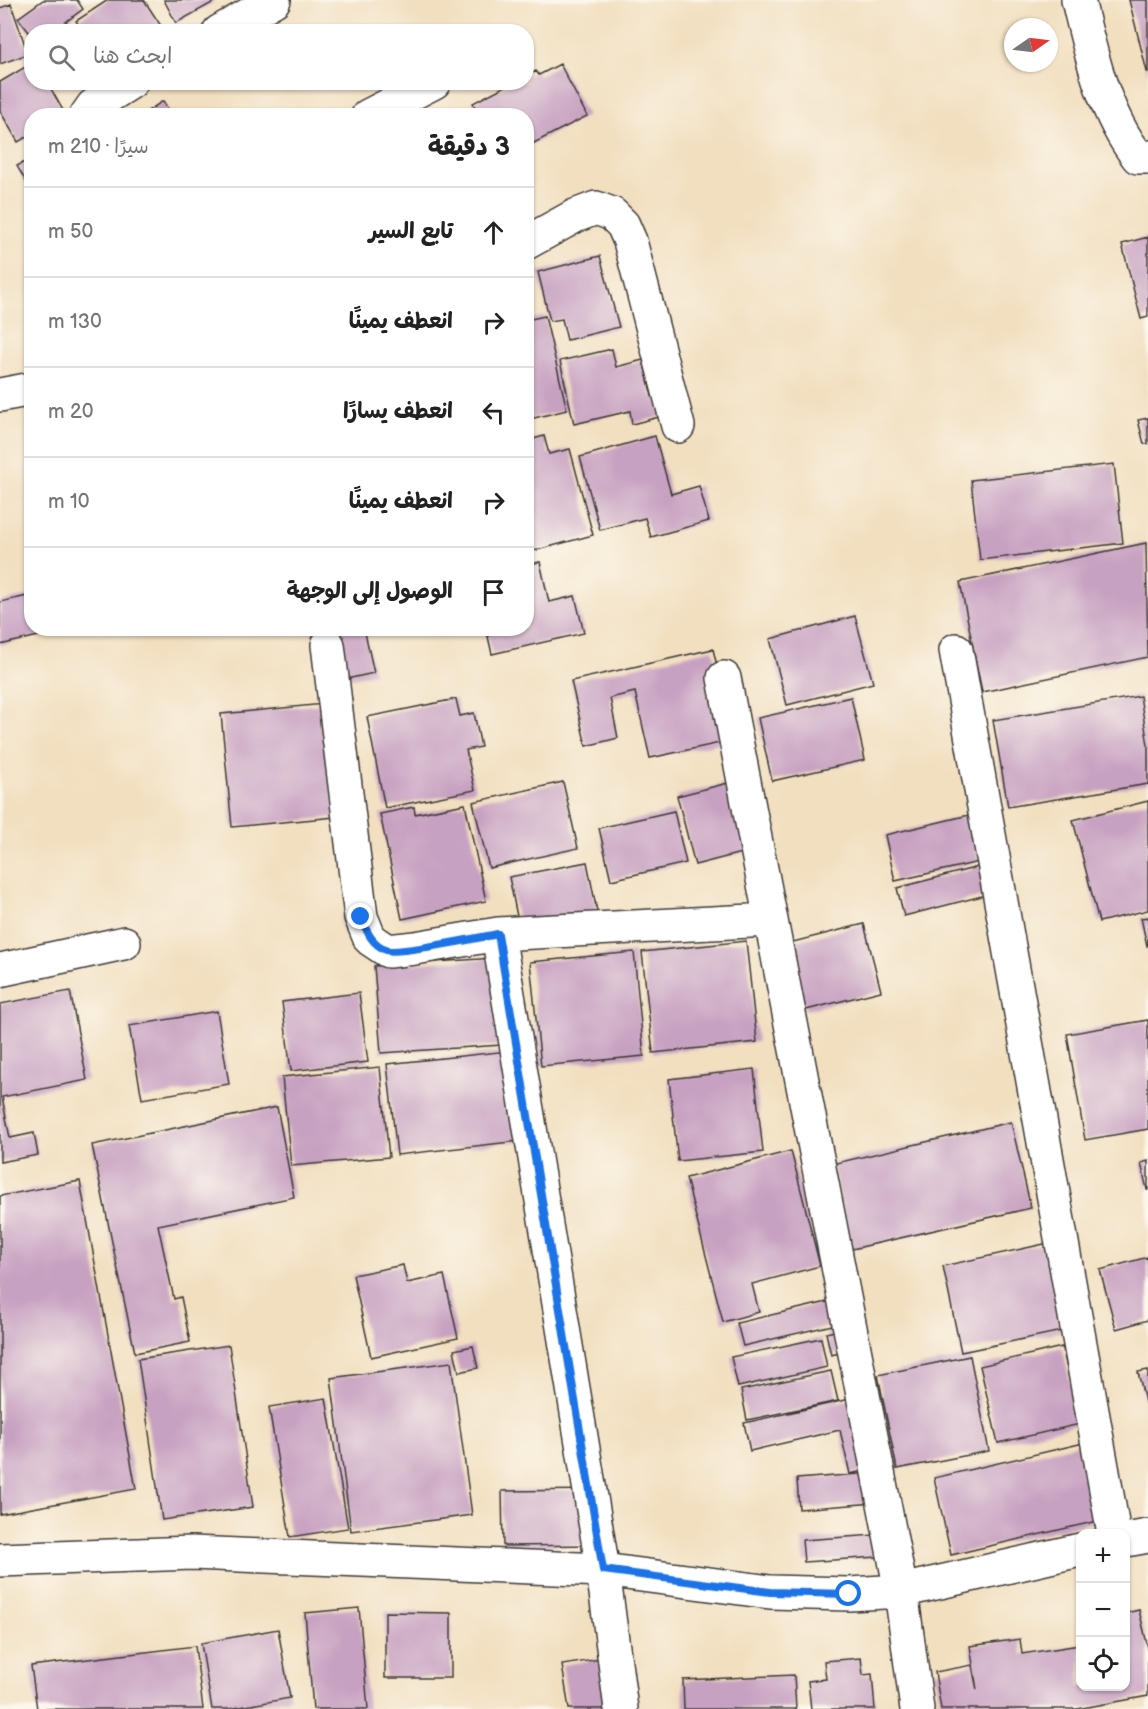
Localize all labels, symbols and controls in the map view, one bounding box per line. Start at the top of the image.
north arrow [1004,18,1058,72]
search box [24,24,534,90]
icon: search [45,41,78,74]
text: ابحث هنا [93,43,173,70]
text: 3 دقيقة [428,132,510,163]
text: سيرًا · 210 m [48,135,149,159]
icon: ahead [477,216,510,249]
text: تابع السير [369,218,453,245]
text: 50 m [48,220,93,244]
icon: right [477,306,510,339]
text: انعطف يمينًا [349,308,453,335]
text: 130 m [48,310,102,334]
icon: left [477,396,510,429]
text: انعطف يسارًا [343,398,453,425]
text: 20 m [48,400,94,424]
icon: right [477,486,510,519]
text: انعطف يمينًا [349,488,453,515]
text: 10 m [48,490,89,514]
icon: arrive [477,576,510,609]
text: الوصول إلى الوجهة [286,578,453,605]
route end [347,903,373,929]
map controls [1076,1529,1130,1691]
button: + [1076,1529,1130,1583]
route start [835,1580,861,1606]
button: − [1076,1583,1130,1637]
button: locate [1076,1637,1130,1691]

